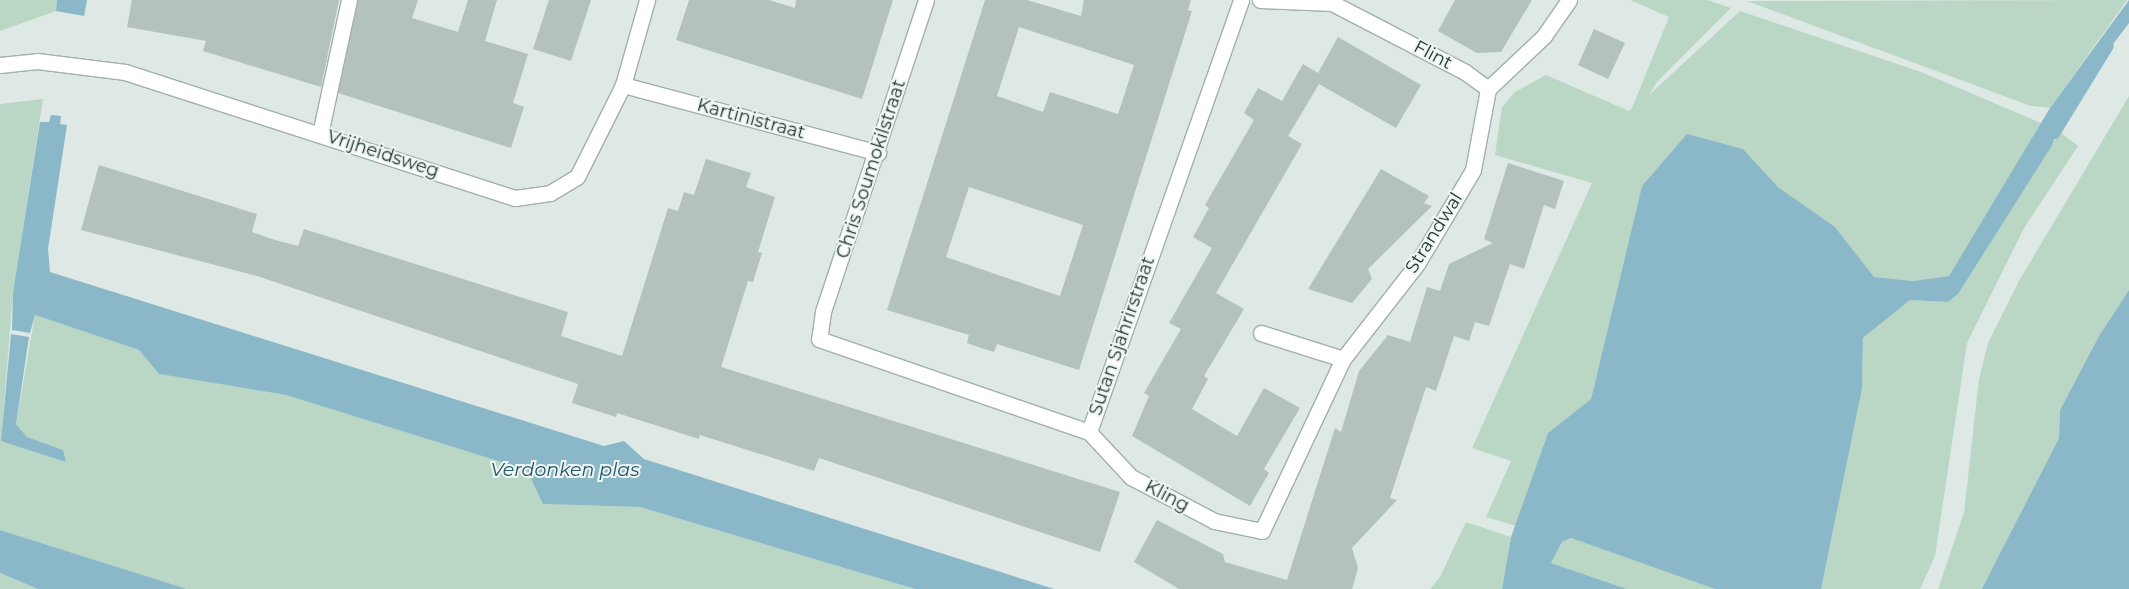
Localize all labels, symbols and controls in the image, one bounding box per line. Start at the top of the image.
street label: Flint [1410,36,1456,74]
street label: Chris Soumokilstraat [832,77,910,261]
street label: Kartinistraat [695,94,807,144]
street label: Vrijheidsweg [324,126,442,182]
street label: Strandwal [1401,189,1467,277]
street label: Sutan Sjahrirstraat [1085,254,1159,418]
water label: Verdonken plas [490,459,640,481]
street label: Kling [1141,475,1193,517]

